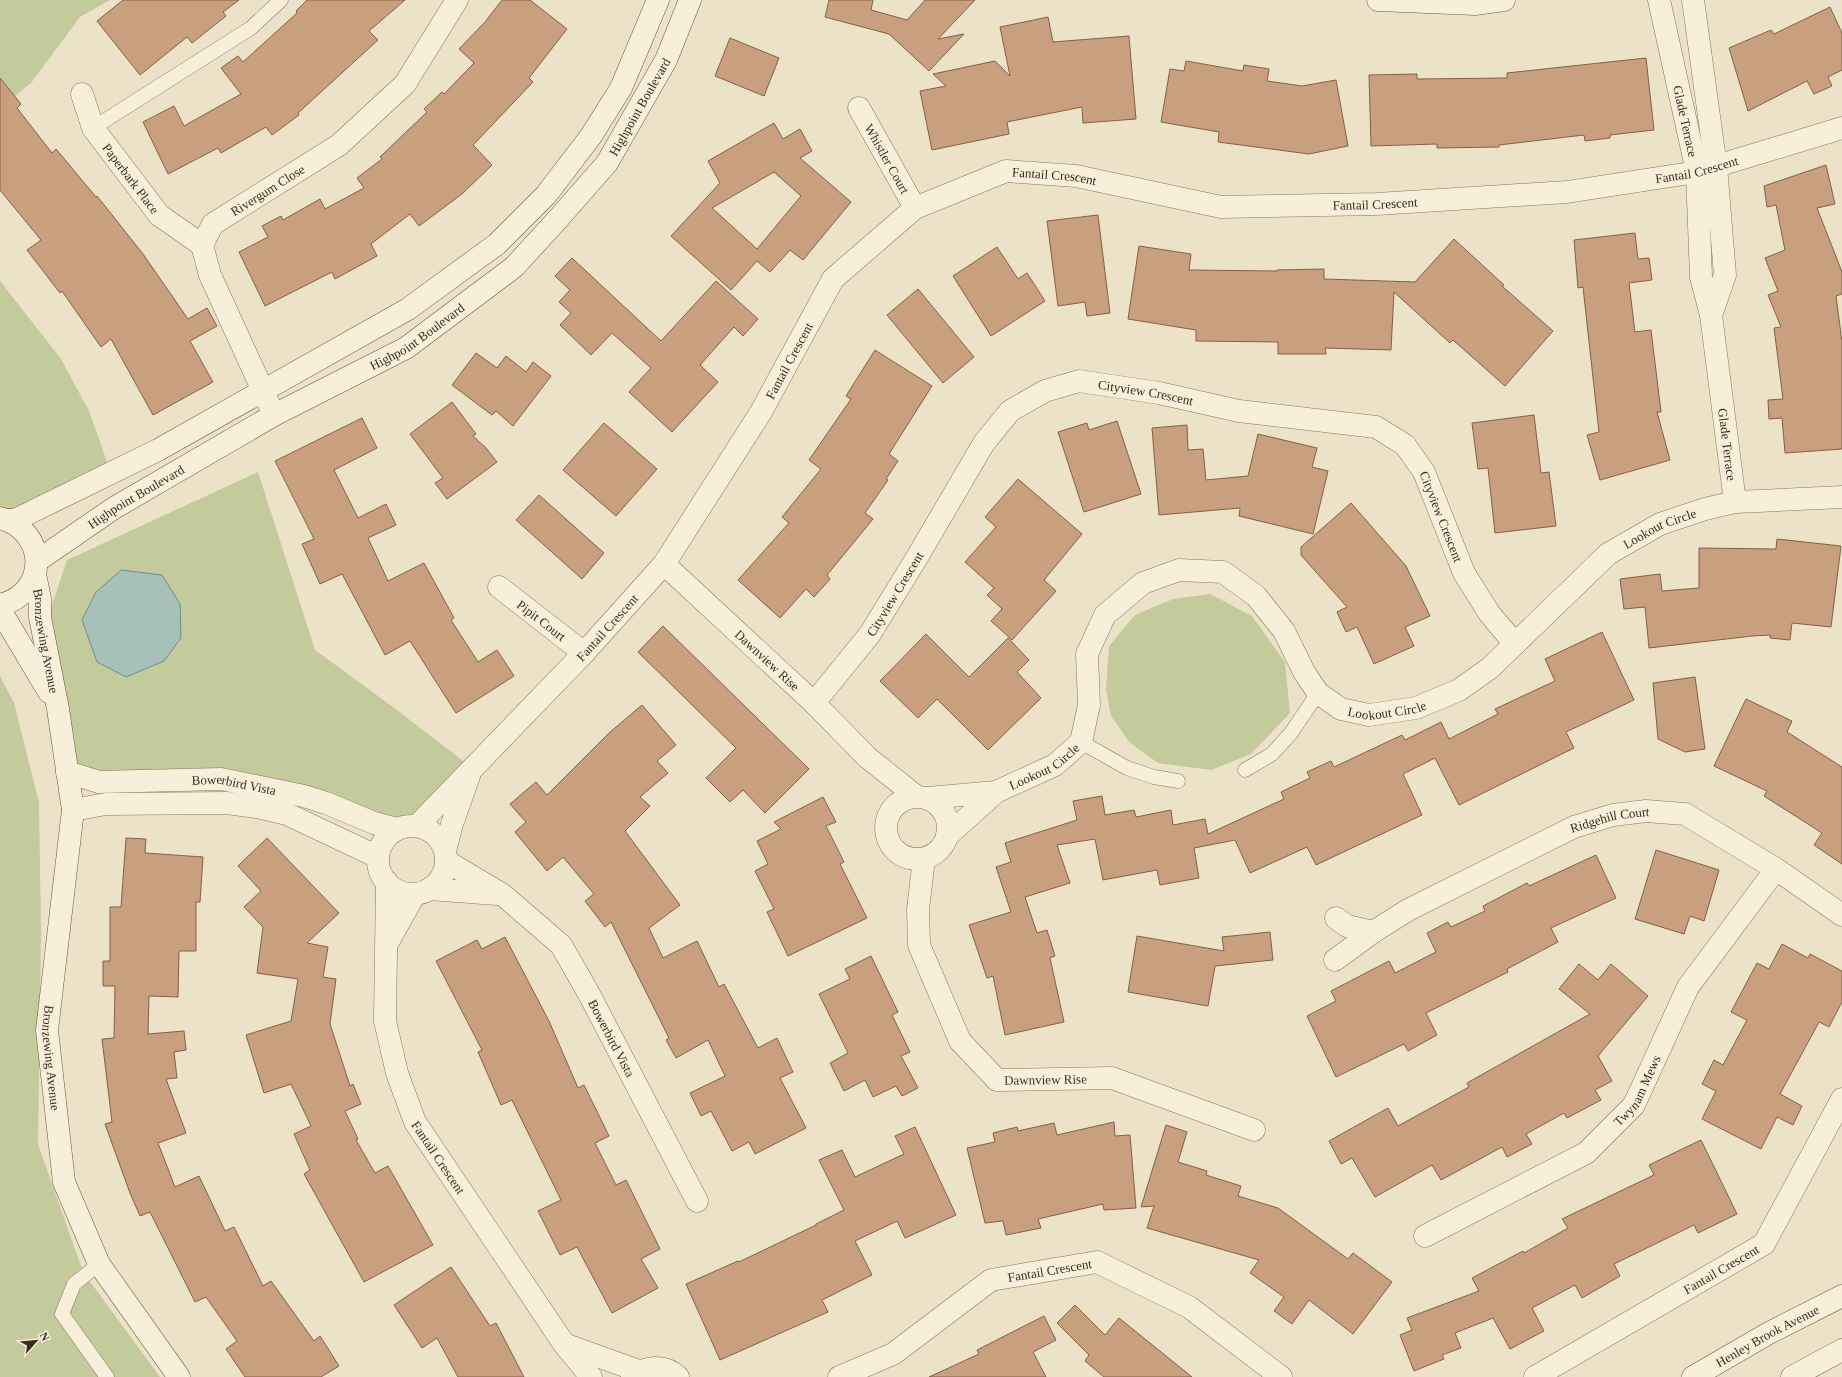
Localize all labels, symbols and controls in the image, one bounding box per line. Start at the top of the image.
street label: Highpoint Boulevard [605,55,673,158]
street label: Glade Terrace [1671,84,1701,159]
street label: Whistler Court [862,121,913,197]
street label: Paperbark Place [100,140,163,217]
street label: Fantail Crescent [1654,152,1740,186]
street label: Rivergum Close [228,161,308,219]
street label: Fantail Crescent [1012,164,1098,188]
street label: Fantail Crescent [1333,194,1418,212]
street label: Highpoint Boulevard [367,299,467,373]
street label: Fantail Crescent [762,319,816,401]
street label: Cityview Crescent [1097,376,1195,408]
street label: Glade Terrace [1716,407,1740,482]
street label: Highpoint Boulevard [85,461,187,532]
street label: Cityview Crescent [1417,469,1466,564]
street label: Lookout Circle [1620,505,1698,551]
street label: Cityview Crescent [863,548,926,639]
street label: Bronzewing Avenue [31,587,62,695]
street label: Fantail Crescent [573,590,641,664]
street label: Pipit Court [514,597,569,644]
street label: Dawnview Rise [732,626,803,694]
street label: Lookout Circle [1346,697,1429,722]
street label: Lookout Circle [1007,740,1082,793]
street label: Bowerbird Vista [192,771,278,798]
street label: Ridgehill Court [1568,803,1650,835]
street label: Bowerbird Vista [586,997,638,1079]
street label: Bronzewing Avenue [39,1005,63,1111]
street label: Twynam Mews [1610,1053,1663,1129]
street label: Dawnview Rise [1004,1071,1087,1087]
street label: Fantail Crescent [409,1118,469,1197]
street label: Fantail Crescent [1680,1241,1762,1297]
street label: Fantail Crescent [1007,1255,1093,1285]
street label: Henley Brook Avenue [1713,1301,1822,1370]
north arrow [16,1321,56,1361]
text: N [38,1330,52,1343]

